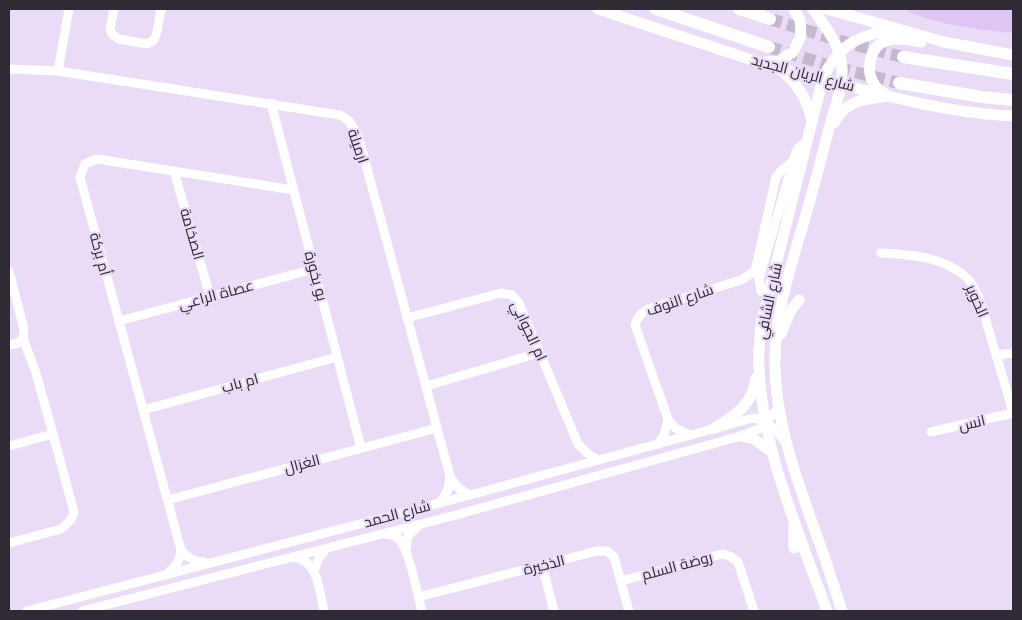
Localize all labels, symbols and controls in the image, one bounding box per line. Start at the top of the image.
street label: شارع الريان الجديد [749,52,856,97]
street label: ارميلة [344,127,371,166]
street label: الصخامة [177,206,207,262]
street label: أم بركة [85,230,115,278]
street label: بو بخورة [301,249,330,303]
street label: شارع الشافي [753,261,789,341]
street label: عصاة الراعي [177,277,257,317]
street label: شارع النوف [645,281,716,322]
street label: الخوير [961,281,991,320]
street label: ام الجوابي [505,298,550,365]
street label: ام باب [220,370,261,398]
street label: انس [957,412,987,436]
street label: الغزال [282,452,322,477]
street label: شارع الحمد [362,497,433,533]
street label: روضة السلم [640,549,715,585]
street label: الذخيرة [522,552,567,579]

